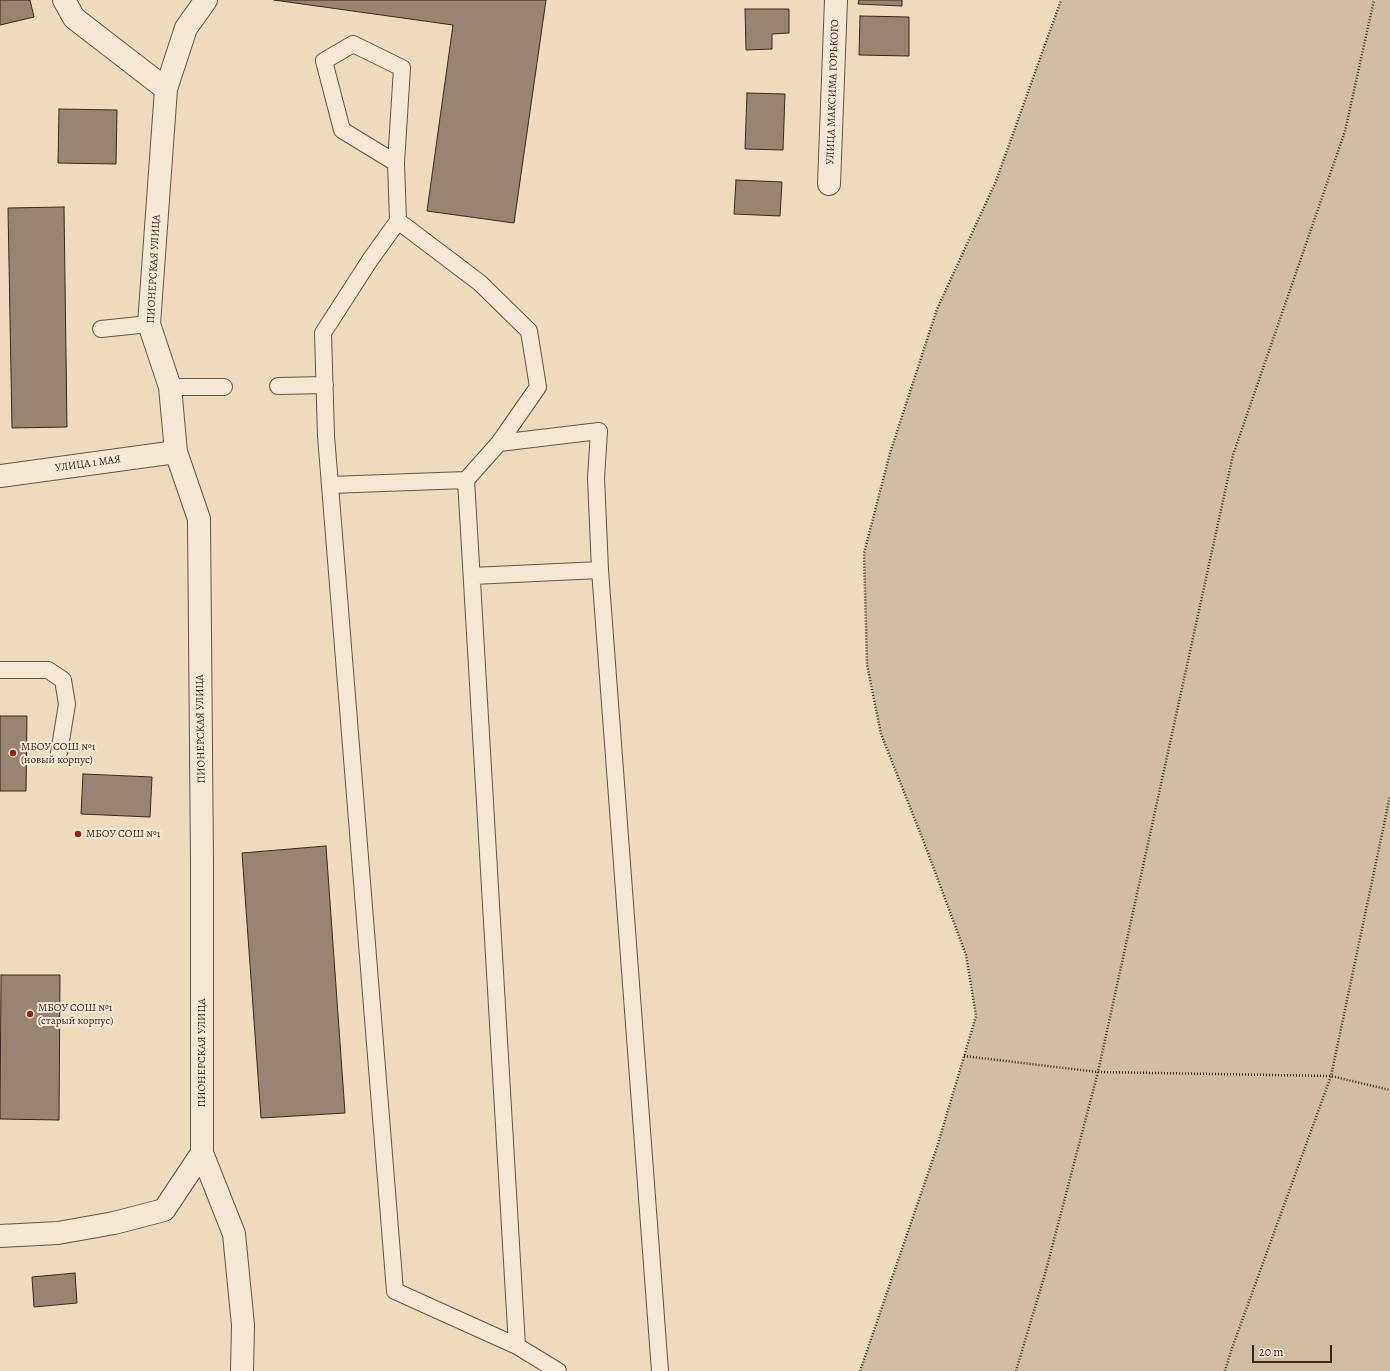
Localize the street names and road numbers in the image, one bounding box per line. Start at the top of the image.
street label: УЛИЦА МАКСИМА ГОРЬКОГО [824,19,842,165]
street label: ПИОНЕРСКАЯ УЛИЦА [145,214,163,324]
street label: УЛИЦА 1 МАЯ [54,453,122,475]
street label: ПИОНЕРСКАЯ УЛИЦА [193,674,209,784]
street label: ПИОНЕРСКАЯ УЛИЦА [195,998,209,1108]

